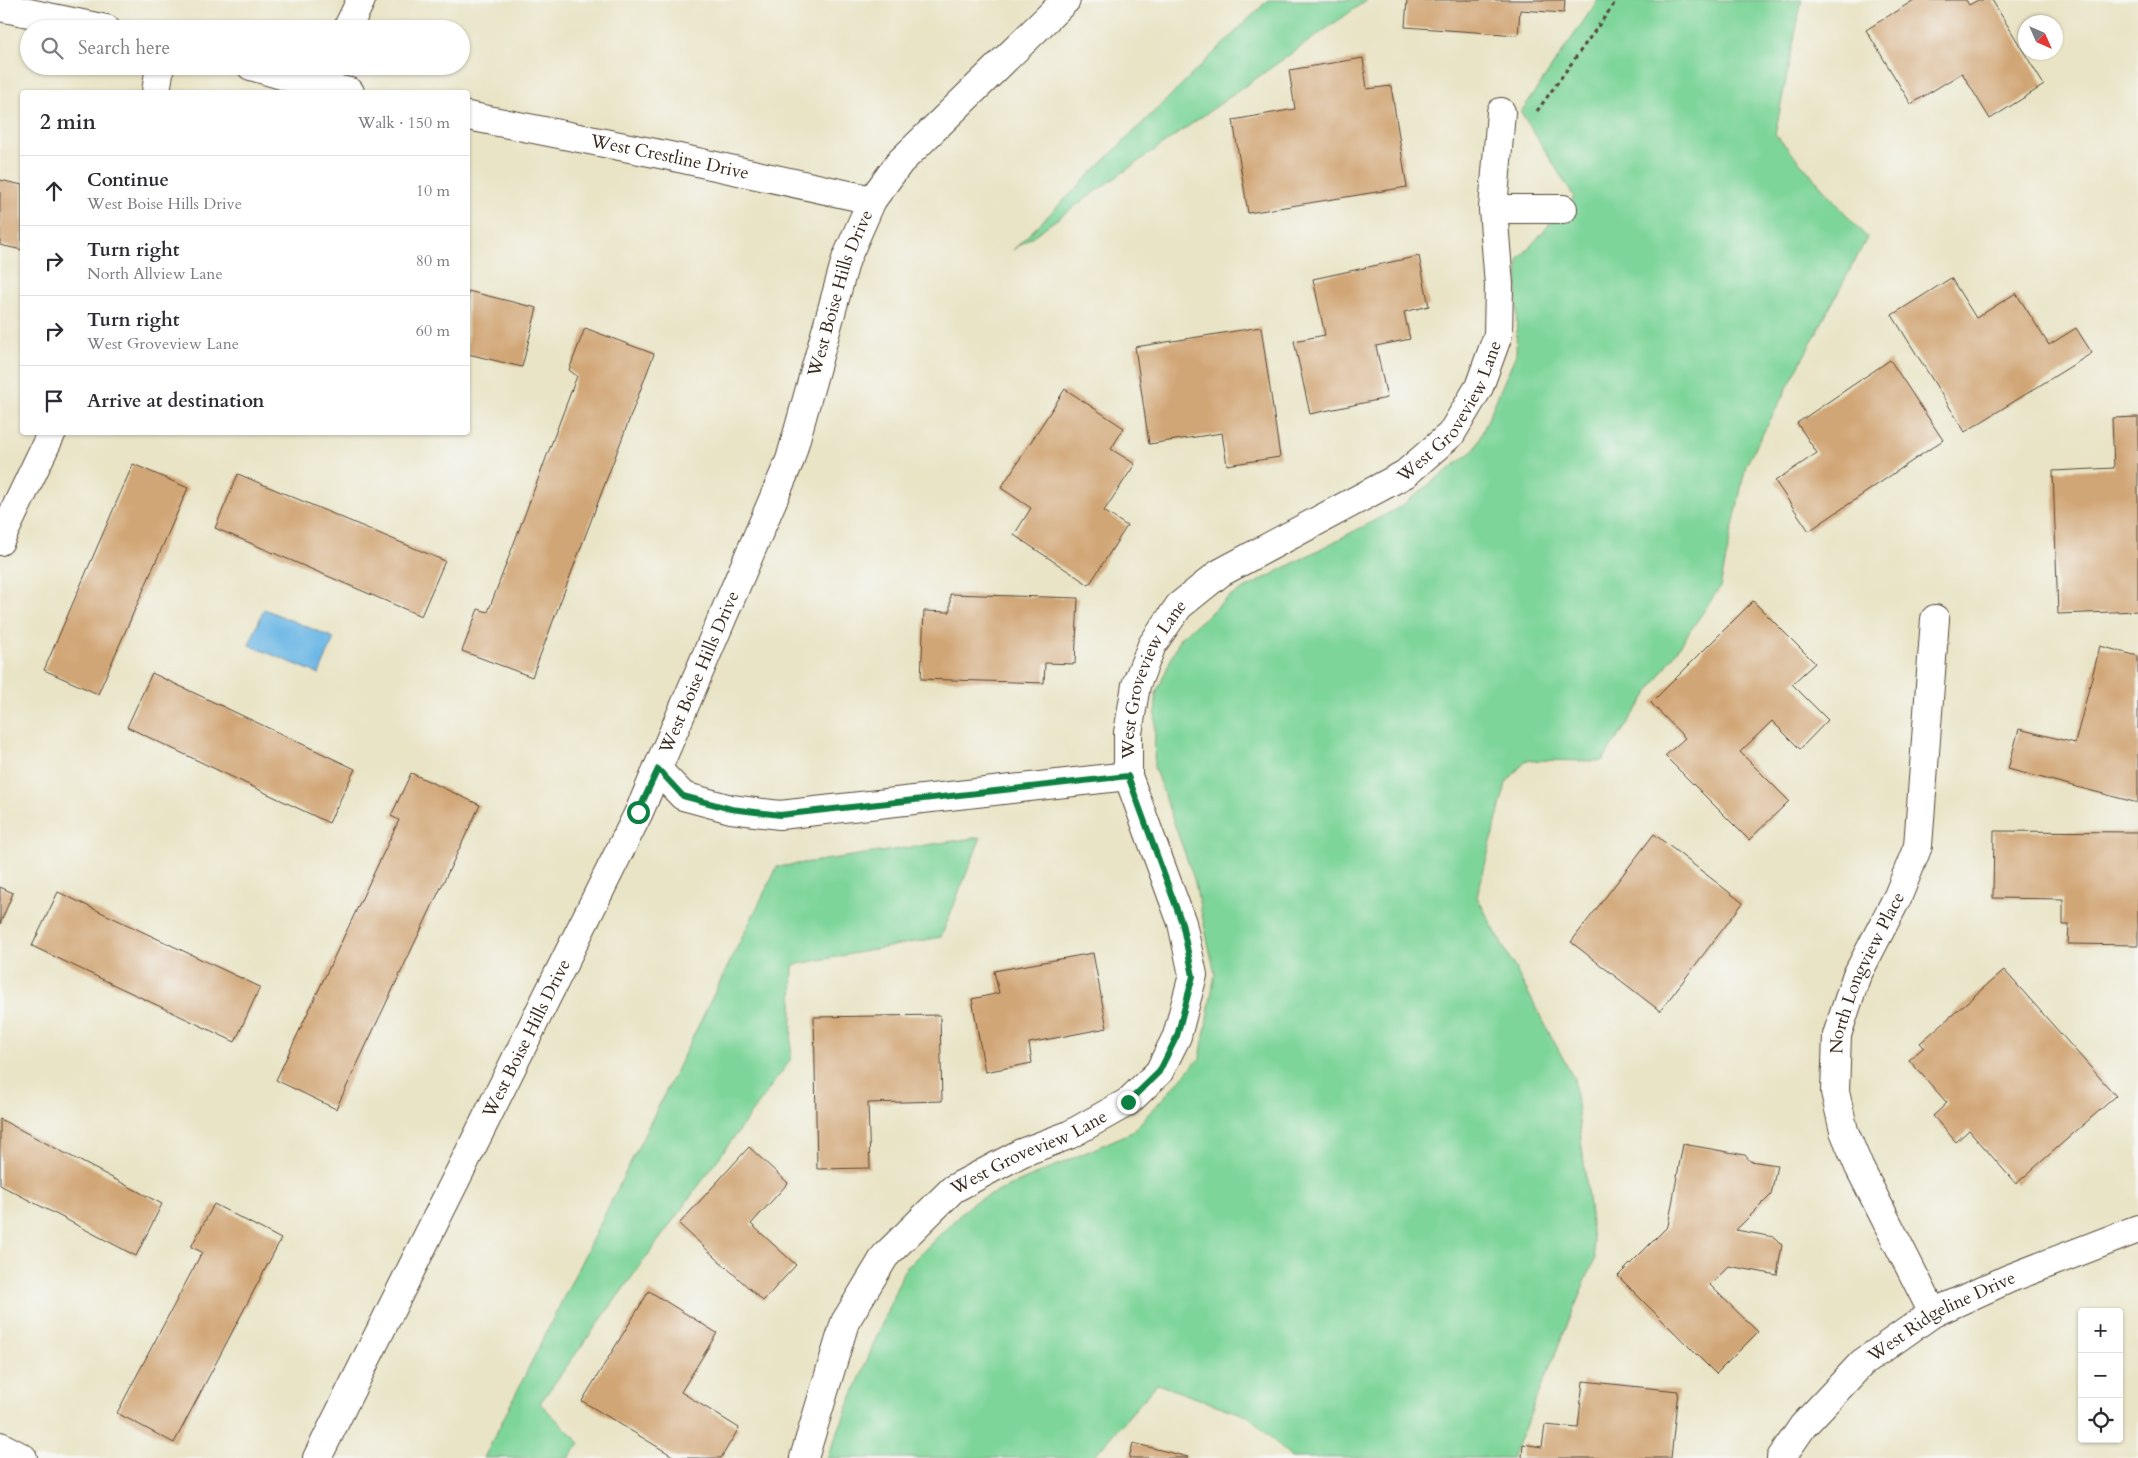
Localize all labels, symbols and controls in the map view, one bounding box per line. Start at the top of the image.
north arrow [2018,15,2063,60]
search box [20,20,470,75]
icon: search [38,34,66,62]
text: Search here [78,35,170,61]
text: 2 min [40,108,96,137]
text: Walk · 150 m [358,112,450,134]
street label: West Crestline Drive [587,128,751,186]
text: Continue [87,167,169,193]
icon: ahead [40,177,68,205]
text: 10 m [416,180,450,202]
text: West Boise Hills Drive [87,193,242,215]
street label: West Boise Hills Drive [802,206,879,381]
text: Turn right [87,237,179,263]
icon: right [40,247,68,275]
text: 80 m [416,250,450,272]
text: North Allview Lane [87,263,223,285]
text: Turn right [87,307,179,333]
icon: right [40,317,68,345]
text: 60 m [416,320,450,342]
text: West Groveview Lane [87,333,239,355]
street label: West Groveview Lane [1391,337,1508,489]
icon: arrive [40,387,68,415]
text: Arrive at destination [87,388,264,414]
street label: West Boise Hills Drive [653,587,745,758]
street label: West Groveview Lane [1116,593,1192,760]
route start [627,801,650,824]
street label: North Longview Place [1824,888,1911,1054]
street label: West Boise Hills Drive [476,955,577,1123]
route end [1117,1091,1140,1114]
street label: West Groveview Lane [945,1104,1112,1202]
street label: West Ridgeline Drive [1862,1265,2019,1369]
map controls [2078,1308,2123,1443]
button: + [2078,1308,2123,1353]
button: − [2078,1353,2123,1398]
button: locate [2078,1398,2123,1443]

